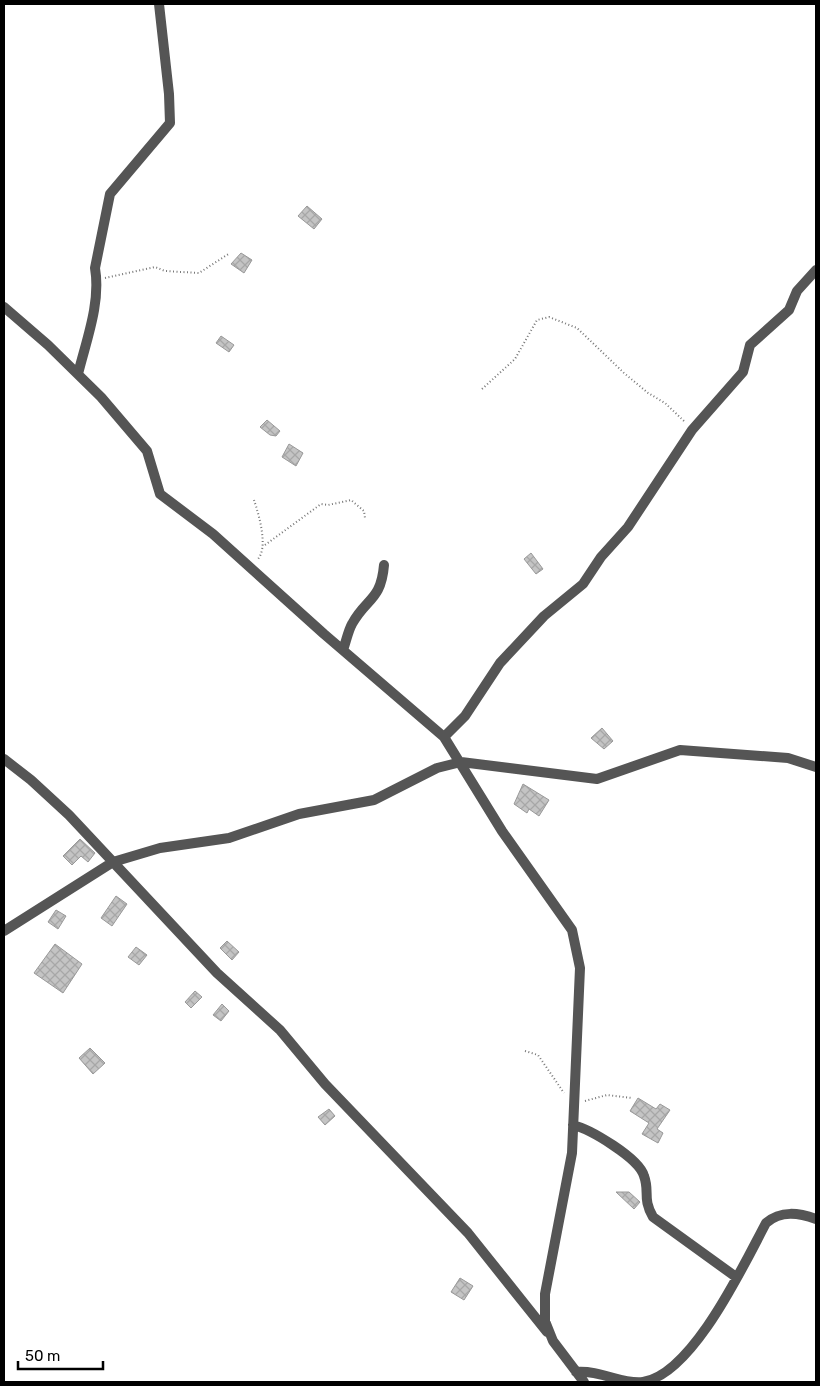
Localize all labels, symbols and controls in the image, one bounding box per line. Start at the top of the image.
scale bar [18,1338,102,1370]
text: 50 m [25,1347,60,1365]

